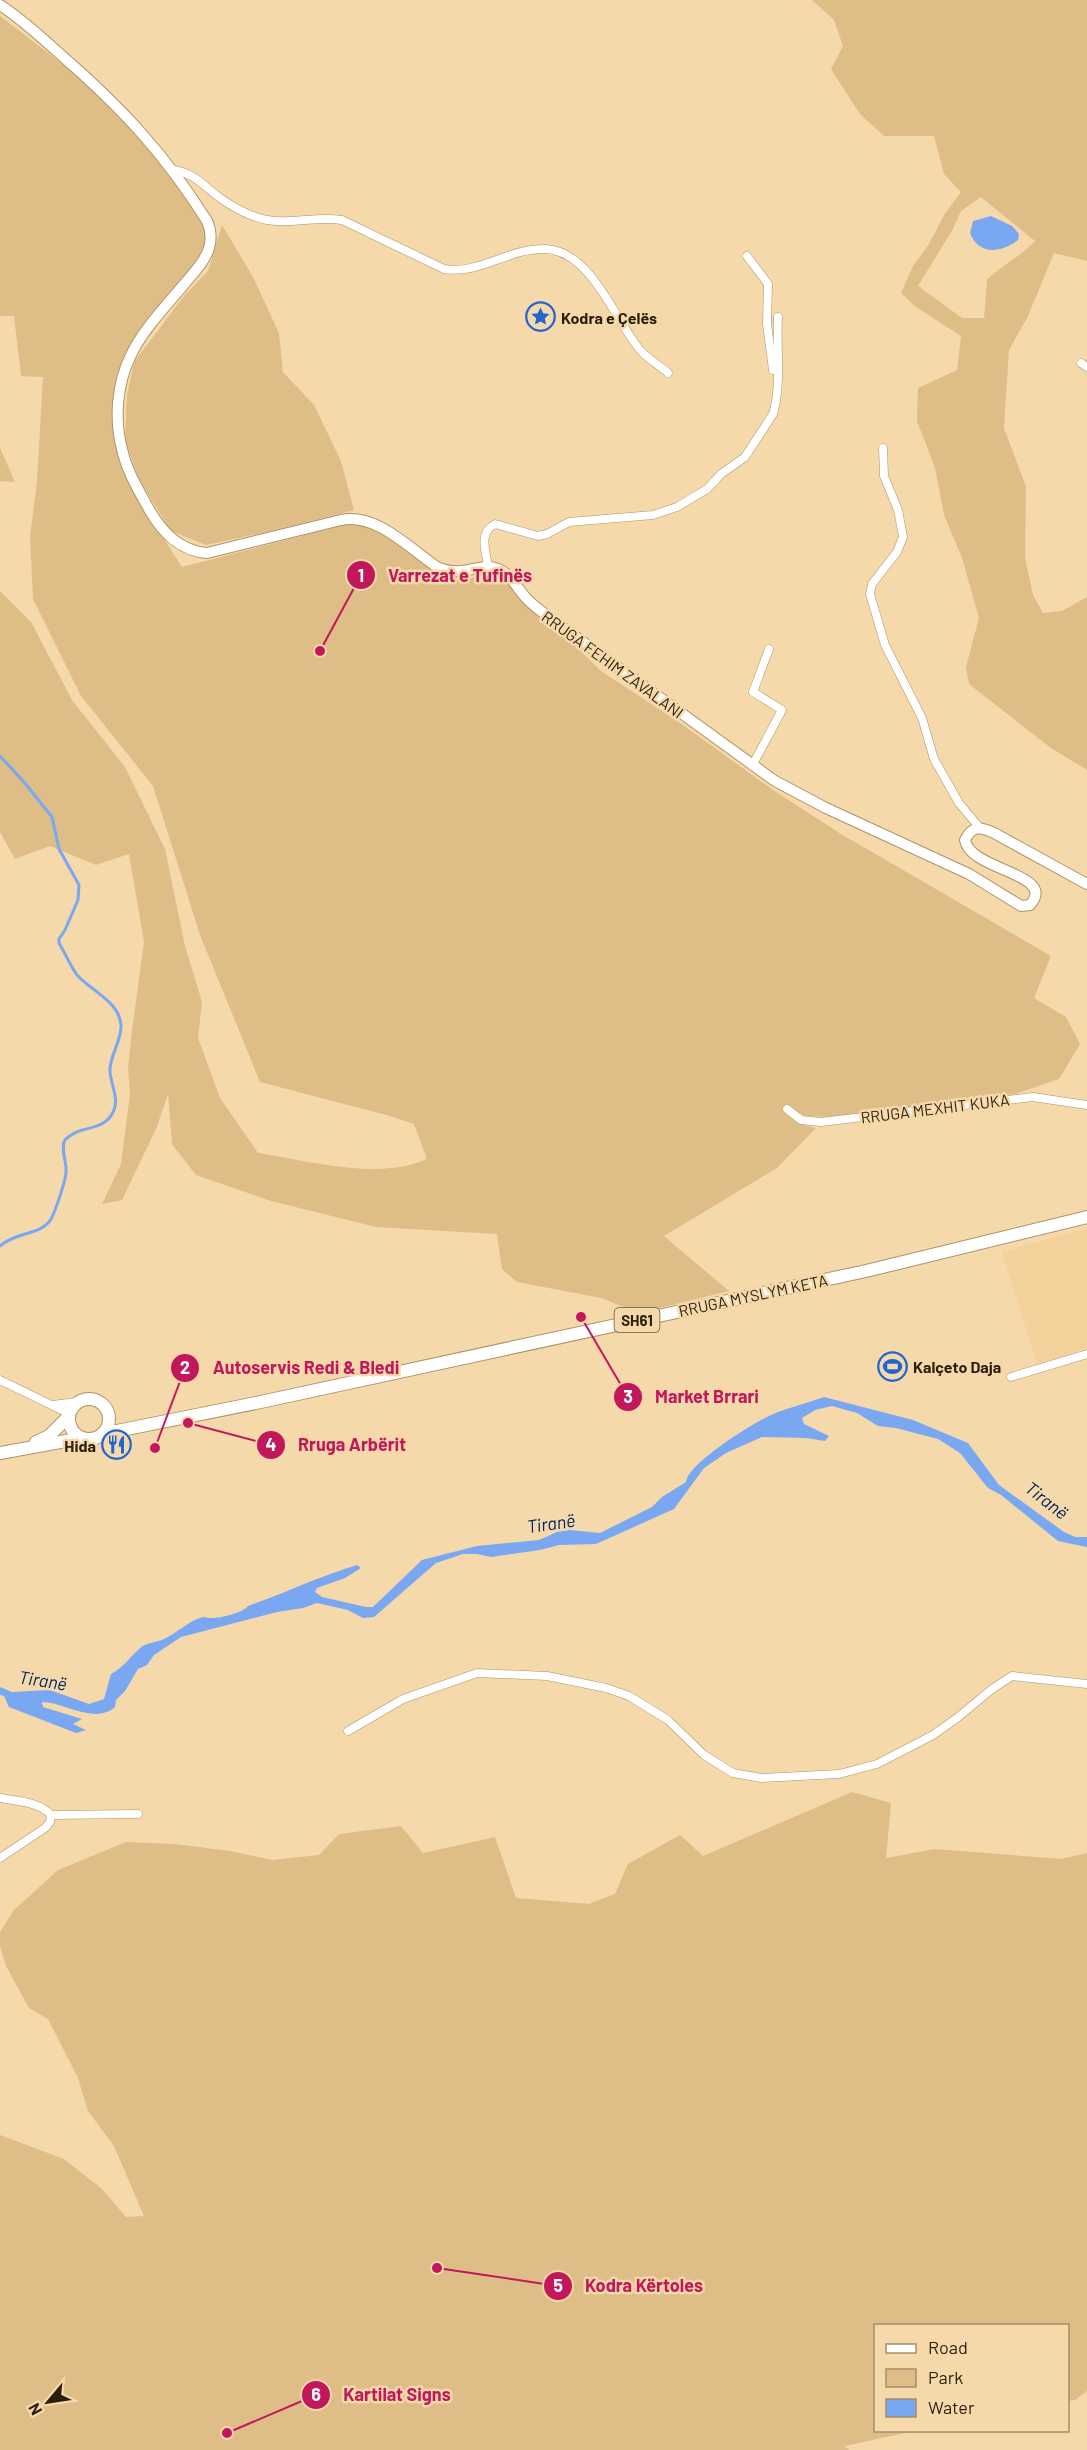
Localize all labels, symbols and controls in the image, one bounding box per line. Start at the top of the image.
place icon: Kodra e Çelës [524,301,556,333]
place label: Kodra e Çelës [561,308,657,327]
callout: Varrezat e Tufinës [346,557,544,593]
text: 1 [358,564,364,586]
text: Varrezat e Tufinës [388,564,532,586]
street label: RRUGA FEHIM ZAVALANI [539,606,687,722]
street label: RRUGA MEXHIT KUKA [859,1089,1011,1127]
street label: RRUGA MYSLYM KETA [677,1270,830,1320]
road number: SH61 [614,1308,660,1332]
callout: Autoservis Redi & Bledi [170,1350,411,1386]
sports icon: Kalçeto Daja [876,1350,908,1382]
text: 2 [180,1356,190,1378]
text: Autoservis Redi & Bledi [213,1356,399,1378]
place label: Kalçeto Daja [913,1357,1001,1376]
callout: Market Brrari [613,1379,771,1415]
text: 3 [623,1385,633,1407]
text: Market Brrari [655,1385,759,1407]
callout: Rruga Arbërit [256,1427,418,1463]
restaurant icon: Hida [101,1429,133,1461]
text: 4 [266,1433,277,1455]
text: Rruga Arbërit [298,1433,406,1455]
place label: Hida [64,1436,96,1455]
water label: Tiranë [1021,1476,1073,1524]
water label: Tiranë [526,1509,576,1537]
water label: Tiranë [17,1665,69,1695]
callout: Kodra Kërtoles [543,2268,715,2304]
text: 5 [553,2274,563,2296]
text: Kodra Kërtoles [585,2274,703,2296]
legend [874,2324,1069,2432]
text: Road [928,2336,968,2358]
text: Park [928,2366,963,2388]
north arrow [18,2372,78,2432]
callout: Kartilat Signs [301,2377,463,2413]
text: 6 [311,2383,321,2405]
text: Kartilat Signs [343,2383,451,2405]
text: Water [928,2396,975,2418]
text: N [24,2400,45,2419]

